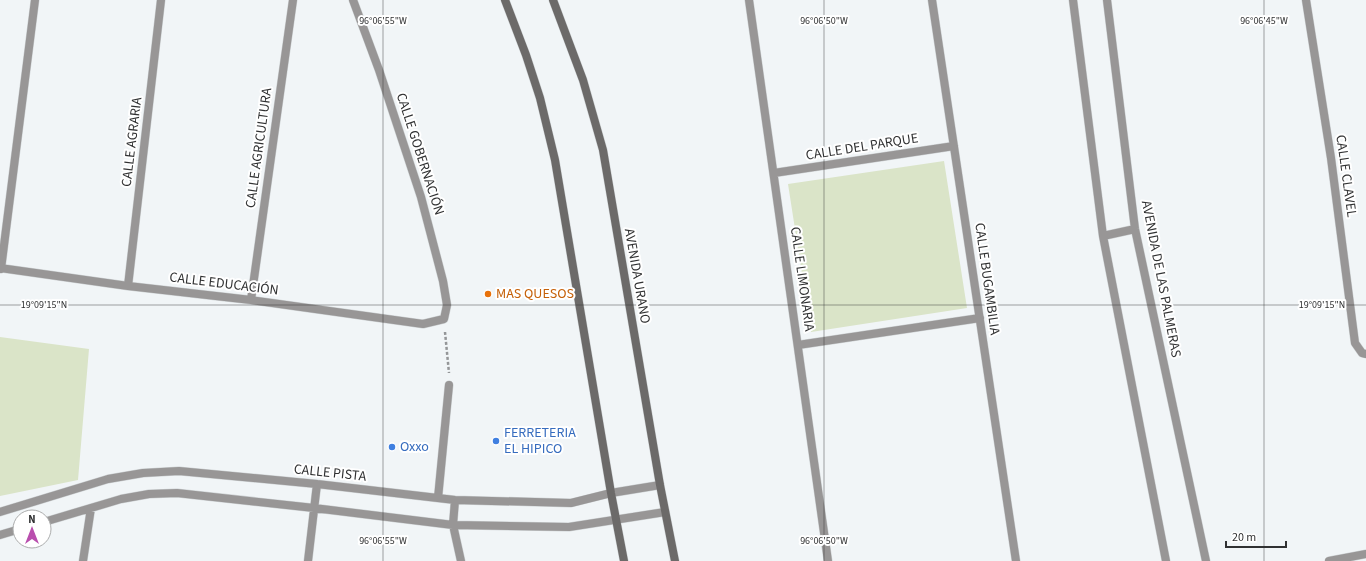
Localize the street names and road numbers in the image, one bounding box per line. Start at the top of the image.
street label: CALLE AGRICULTURA [241,86,277,209]
street label: CALLE GOBERNACIÓN [391,90,449,218]
street label: CALLE AGRARIA [117,96,147,188]
street label: CALLE DEL PARQUE [804,128,920,166]
street label: CALLE CLAVEL [1330,133,1362,219]
street label: AVENIDA DE LAS PALMERAS [1136,199,1186,359]
street label: CALLE BUGAMBILIA [969,222,1005,337]
street label: CALLE LIMONARIA [785,225,819,333]
street label: AVENIDA URANO [619,227,655,325]
street label: CALLE EDUCACIÓN [168,267,280,301]
street label: CALLE PISTA [293,459,368,487]

